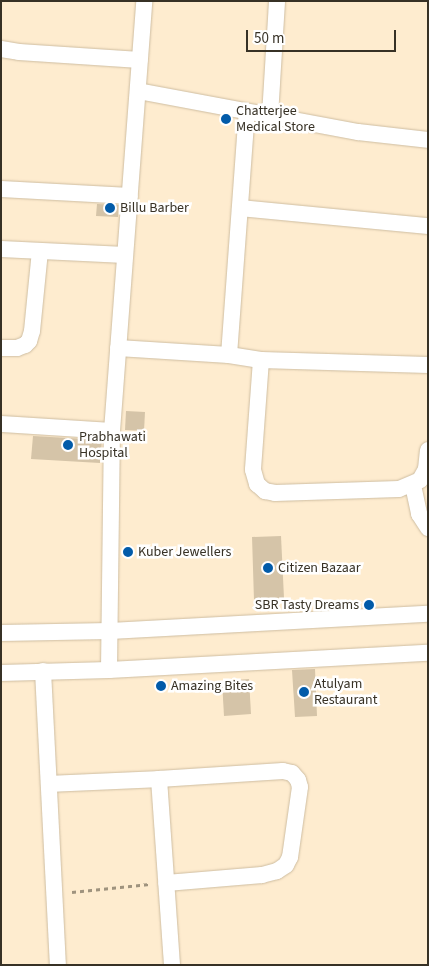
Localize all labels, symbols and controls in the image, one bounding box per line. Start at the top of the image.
scale bar [249,20,399,52]
text: 50 m [254,28,284,49]
place label: Chatterjee Medical Store [236,103,315,136]
marker: Chatterjee Medical Store [220,113,232,125]
place label: Billu Barber [120,200,189,216]
marker: Billu Barber [104,202,116,214]
place label: Prabhawati Hospital [79,429,146,462]
marker: Prabhawati Hospital [61,438,75,452]
place label: Kuber Jewellers [138,544,231,560]
marker: Kuber Jewellers [122,546,134,558]
place label: Citizen Bazaar [278,560,361,576]
marker: Citizen Bazaar [262,562,274,574]
place label: SBR Tasty Dreams [255,597,359,613]
marker: SBR Tasty Dreams [363,599,375,611]
place label: Atulyam Restaurant [314,676,377,709]
place label: Amazing Bites [171,678,253,694]
marker: Amazing Bites [155,680,167,692]
marker: Atulyam Restaurant [298,686,310,698]

